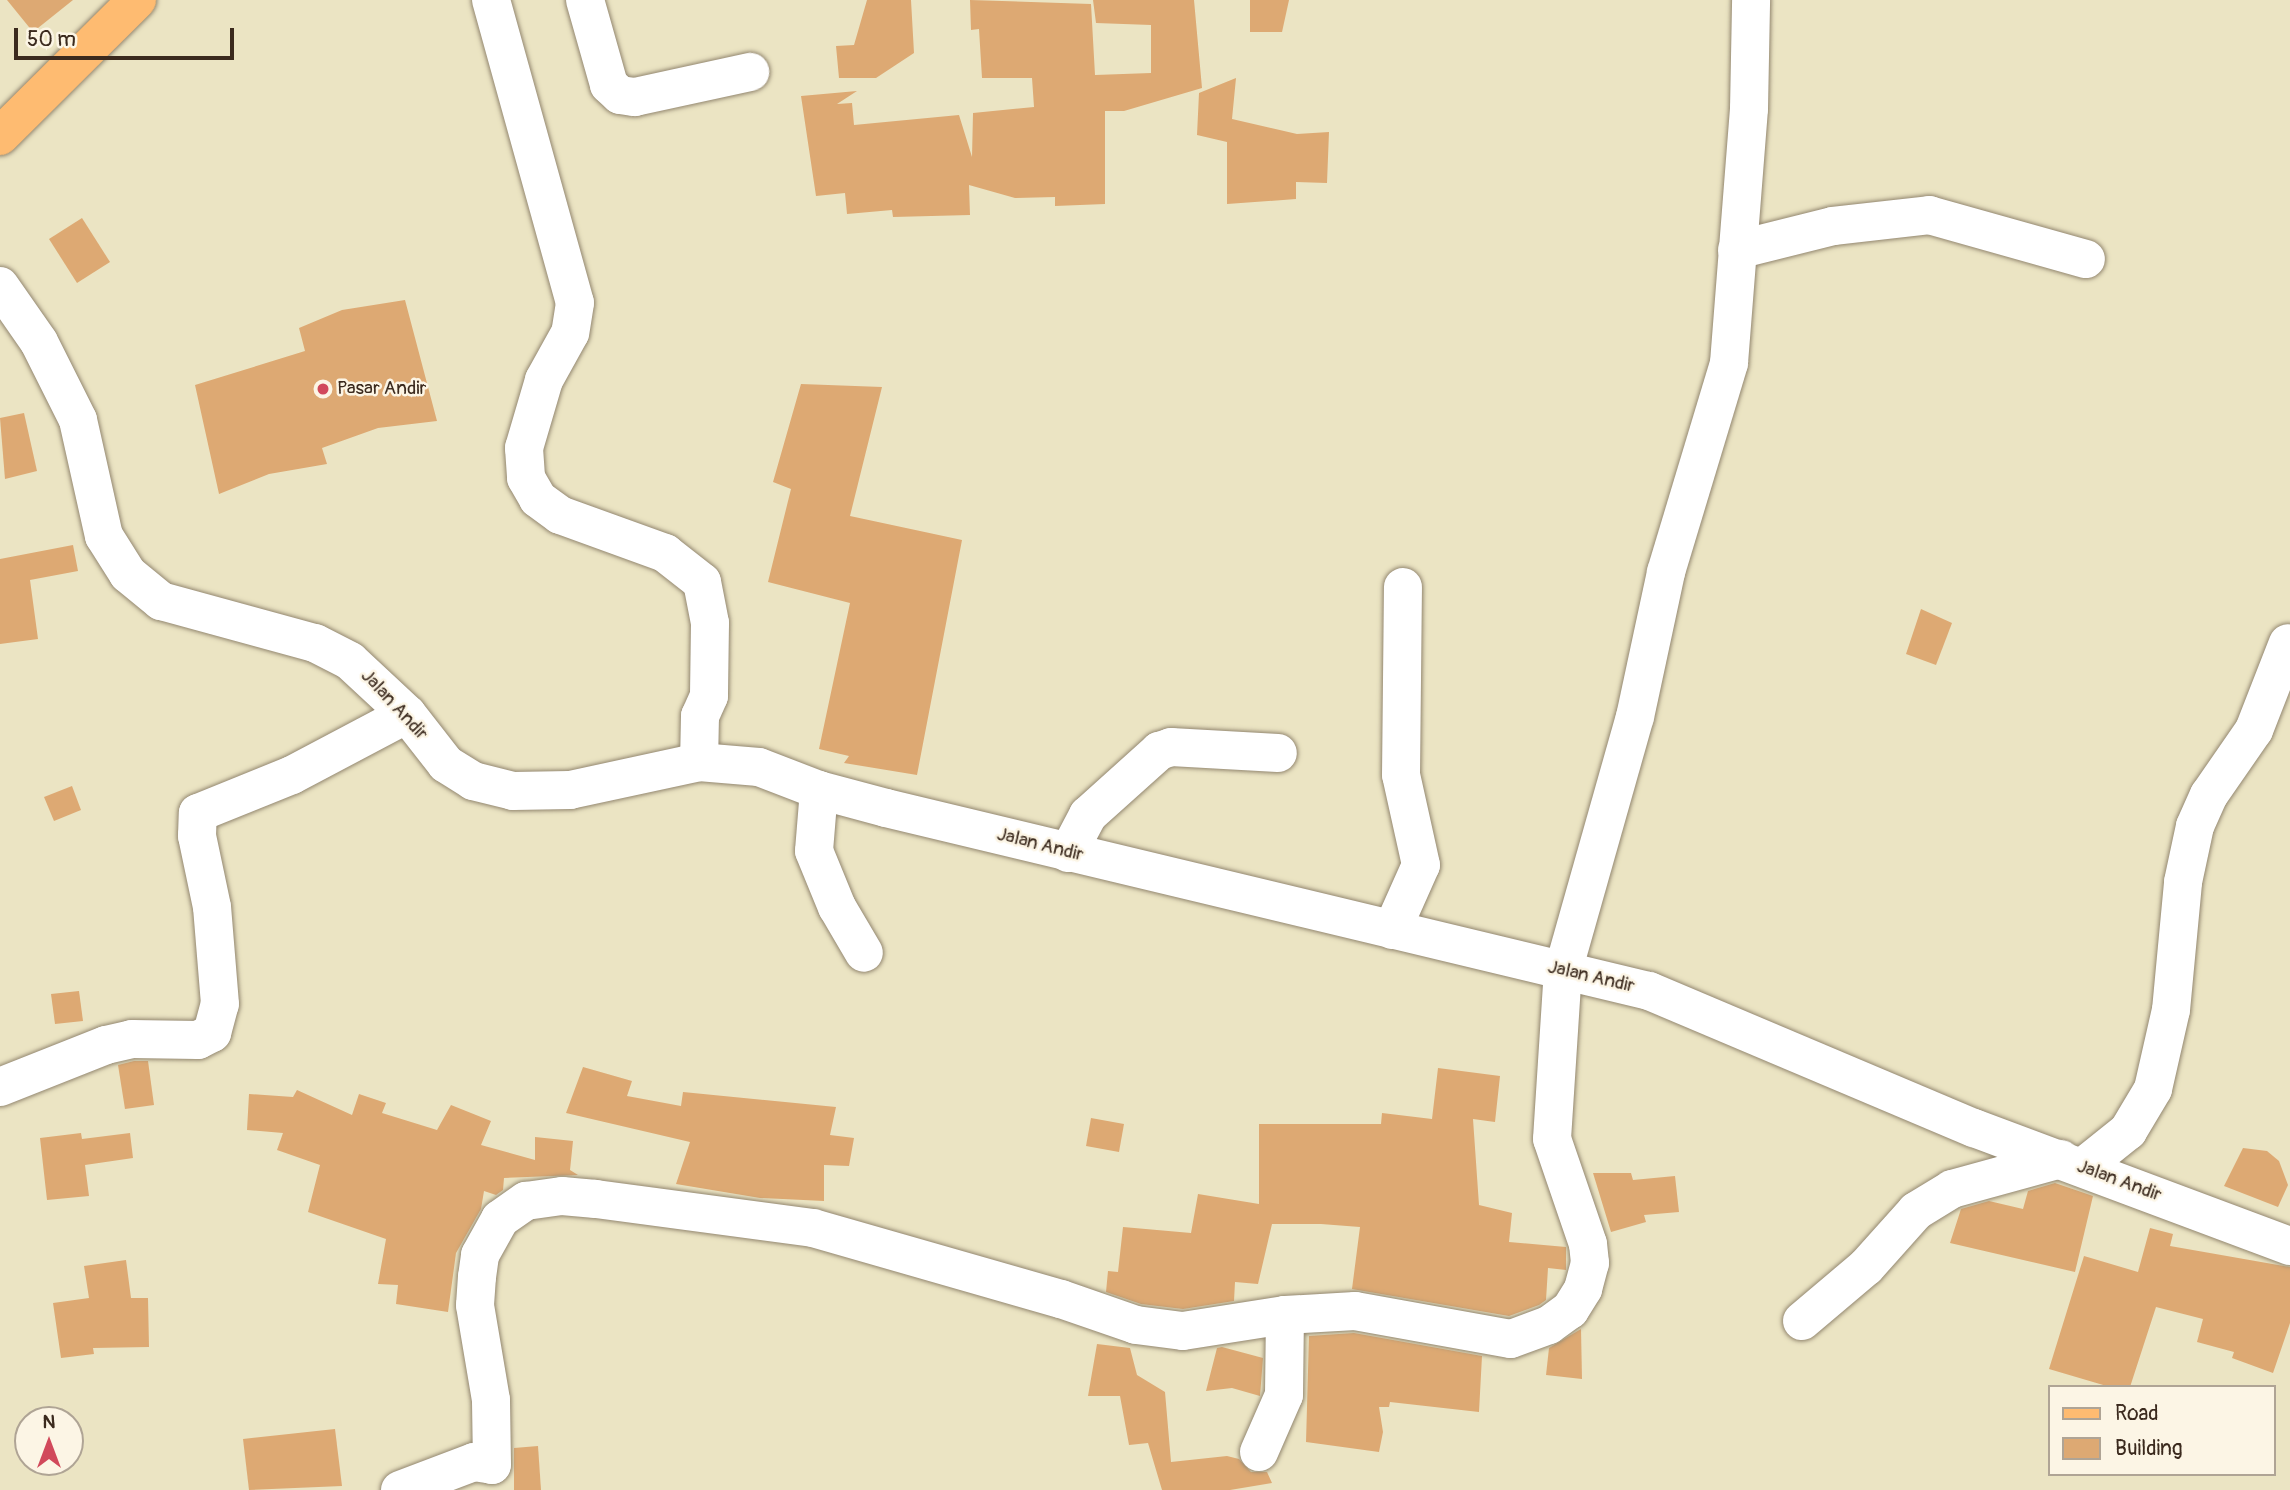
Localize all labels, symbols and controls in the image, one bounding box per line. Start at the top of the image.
scale bar [18,14,238,58]
text: 50 m [27,26,76,53]
place label: Pasar Andir [337,378,426,400]
marker: Pasar Andir [315,381,331,397]
street label: Jalan Andir [356,665,432,745]
street label: Jalan Andir [994,823,1086,867]
street label: Jalan Andir [1545,956,1637,998]
street label: Jalan Andir [2074,1155,2164,1207]
legend [2048,1385,2276,1476]
text: Road [2115,1400,2159,1427]
north arrow [14,1406,84,1476]
text: N [43,1410,55,1434]
text: Building [2115,1435,2182,1462]

